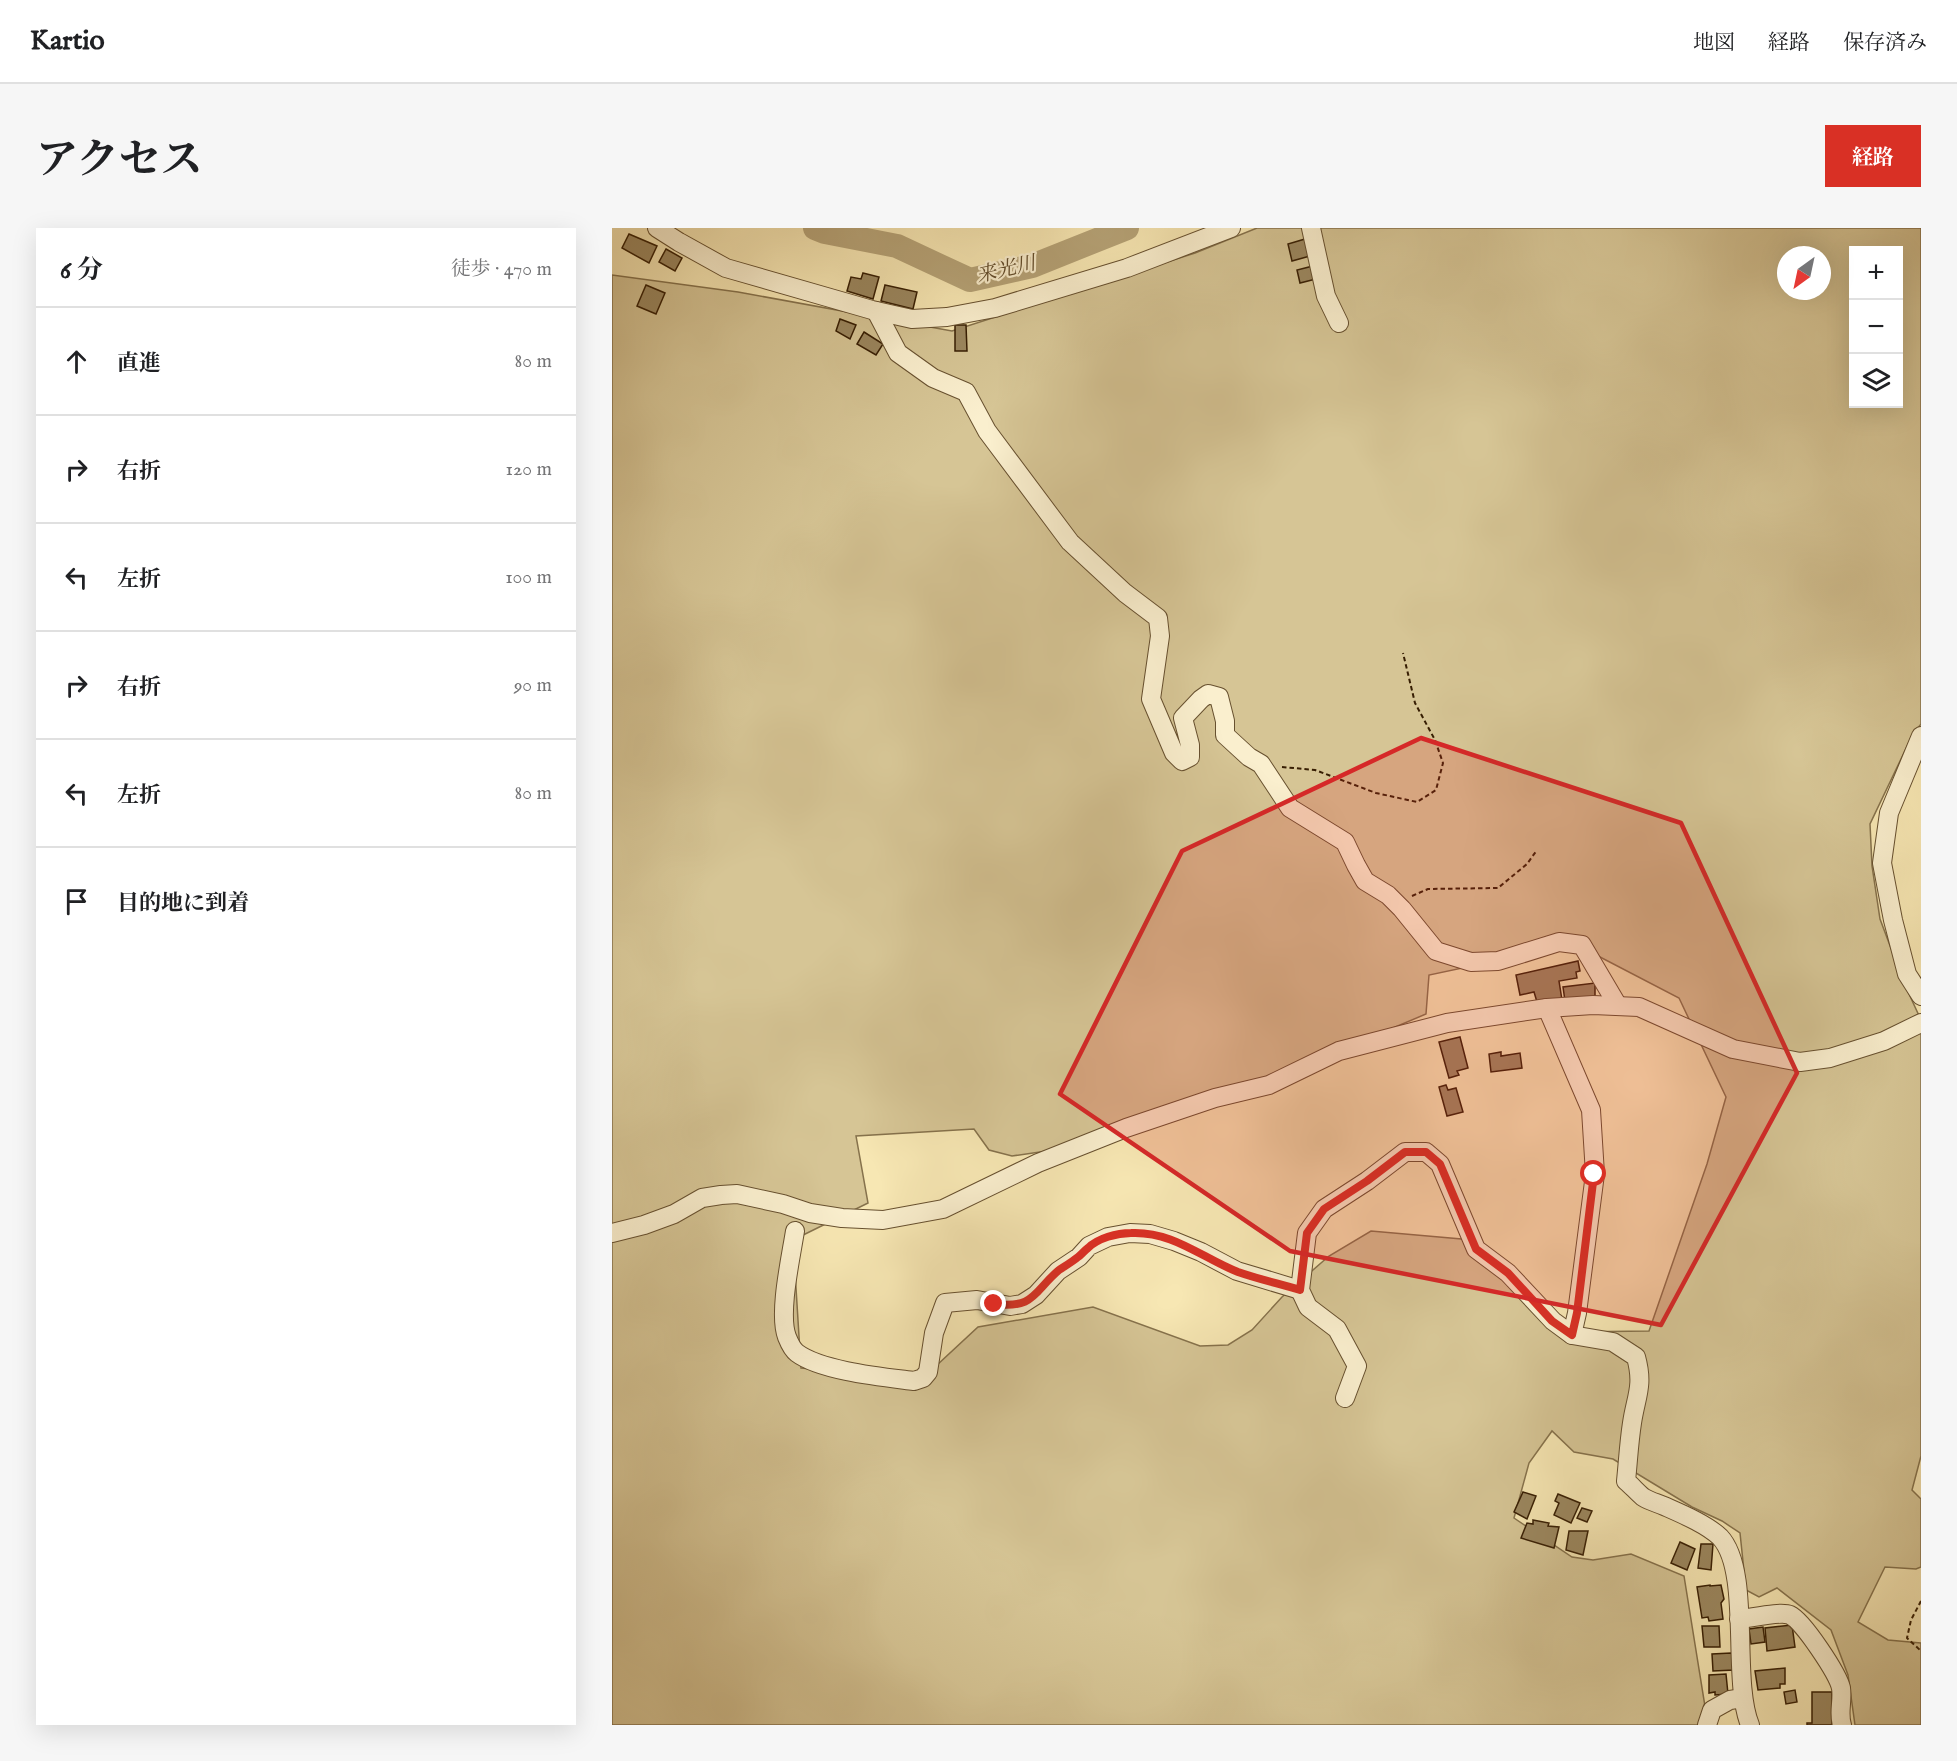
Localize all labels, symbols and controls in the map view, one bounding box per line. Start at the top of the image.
text: Kartio [30,24,105,59]
text: 地図 [1693,30,1735,57]
text: 経路 [1768,30,1810,57]
text: 保存済み [1843,30,1927,57]
button: 経路 [1825,125,1921,187]
text: アクセス [36,135,203,188]
north arrow [1777,246,1831,300]
map controls [1849,246,1903,408]
button: + [1849,246,1903,300]
water label: 来光川 [974,251,1040,289]
text: 6 分 [60,254,103,287]
text: 徒歩 · 470 m [451,257,552,282]
button: − [1849,300,1903,354]
icon: ahead [60,345,93,378]
text: 80 m [515,349,552,374]
text: 直進 [117,350,161,378]
button: layers [1849,354,1903,408]
icon: right [60,453,93,486]
text: 120 m [506,457,552,482]
text: 右折 [117,458,161,486]
icon: left [60,561,93,594]
text: 100 m [505,565,552,590]
text: 左折 [117,566,161,594]
icon: right [60,669,93,702]
text: 90 m [514,673,552,698]
text: 右折 [117,674,161,702]
icon: left [60,777,93,810]
text: 80 m [515,781,552,806]
text: 左折 [117,782,161,810]
icon: arrive [60,885,93,918]
text: 目的地に到着 [117,890,249,918]
route start [1580,1160,1606,1186]
route end [980,1290,1006,1316]

